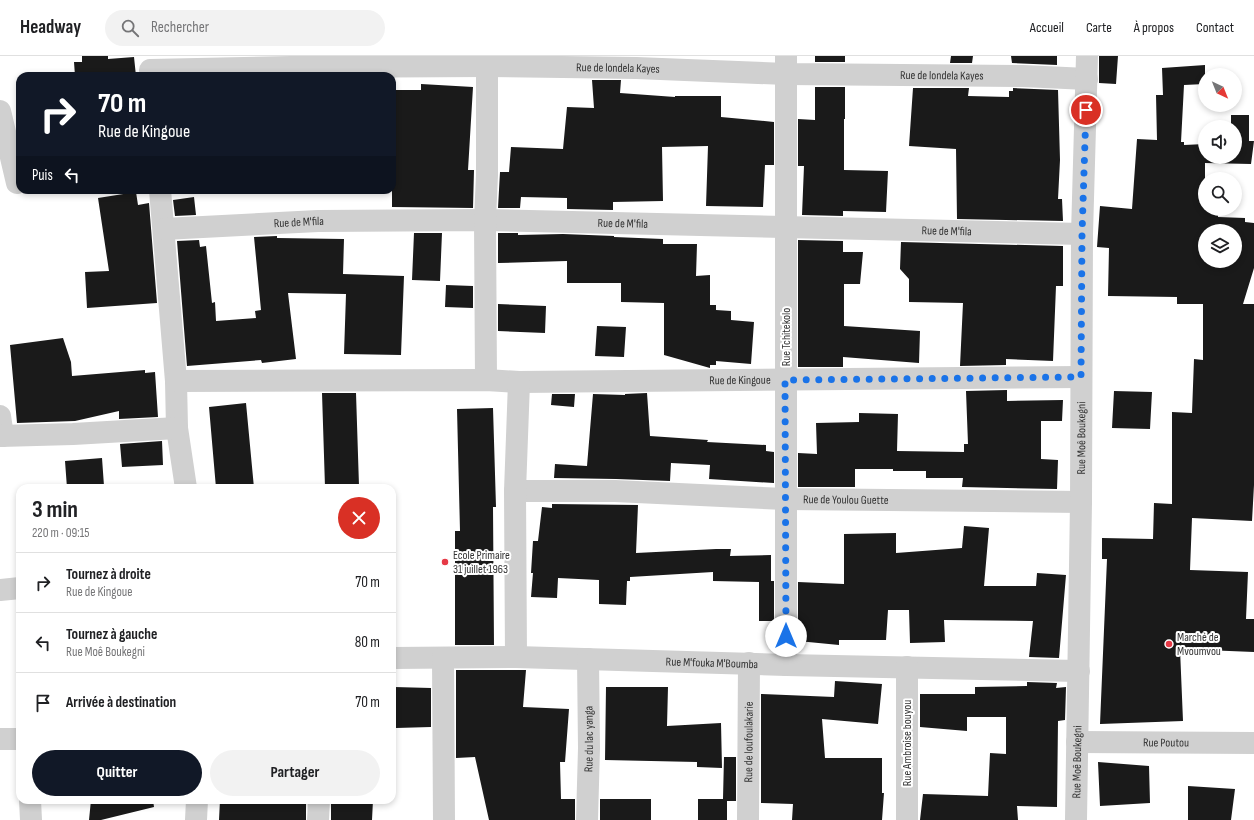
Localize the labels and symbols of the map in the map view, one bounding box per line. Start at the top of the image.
street label: Rue de londela Kayes [576,60,660,77]
street label: Rue de londela Kayes [900,68,984,84]
north arrow [1198,68,1242,112]
pin [1069,93,1103,127]
street label: Rue de M'fila [273,214,324,231]
street label: Rue de M'fila [597,216,648,232]
street label: Rue de M'fila [921,223,972,239]
street label: Rue Tchitekolo [779,308,794,366]
street label: Rue de Kingoue [709,373,771,388]
street label: Rue Moê Boukegni [1074,402,1089,475]
street label: Rue de Youlou Guette [803,492,889,508]
place label: Ecole Primaire 31 juillet 1963 [453,548,510,577]
marker: Ecole Primaire 31 juillet 1963 [440,557,450,567]
position arrow [765,615,807,657]
place label: Marché de Mvoumvou [1177,630,1221,659]
marker: Marché de Mvoumvou [1164,639,1174,649]
street label: Rue M'fouka M'Boumba [665,654,759,672]
street label: Rue Ambroise bouyou [900,700,915,786]
street label: Rue de loufoulakarie [741,701,757,783]
street label: Rue du lac yanga [581,705,597,772]
street label: Rue Moê Boukegni [1069,725,1085,799]
street label: Rue Poutou [1143,735,1189,751]

